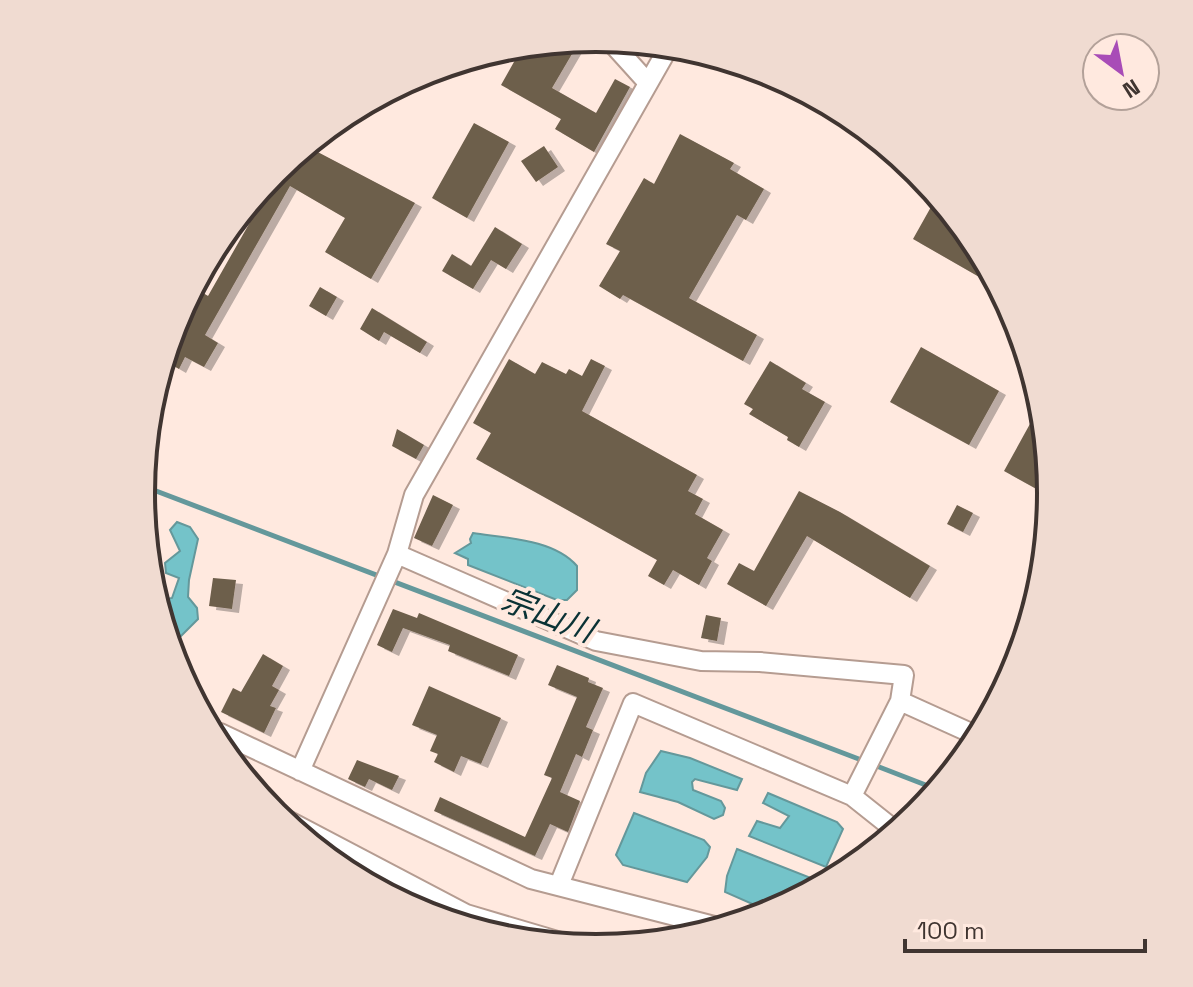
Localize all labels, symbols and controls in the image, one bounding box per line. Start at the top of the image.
north arrow [1081,32,1161,112]
text: N [1118,73,1145,105]
water label: 宗山川 [496,579,603,652]
scale bar [905,903,1145,953]
text: 100 m [917,915,985,946]

